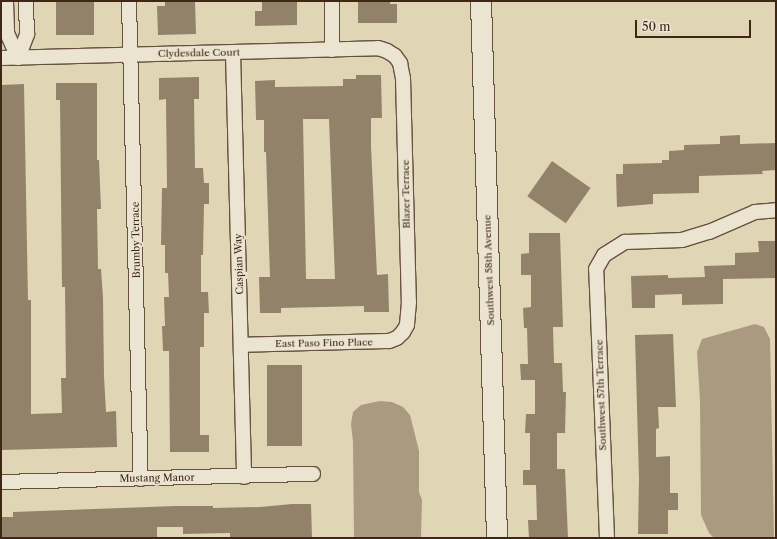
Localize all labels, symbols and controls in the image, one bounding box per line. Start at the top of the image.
scale bar [637,12,753,38]
text: 50 m [642,19,671,34]
street label: Clydesdale Court [158,46,240,60]
street label: Blazer Terrace [399,159,413,229]
street label: Brumby Terrace [129,201,143,279]
street label: Southwest 58th Avenue [481,214,497,326]
street label: Caspian Way [232,233,246,295]
street label: East Paso Fino Place [275,336,373,350]
street label: Southwest 57th Terrace [593,339,609,451]
street label: Mustang Manor [119,471,195,485]

